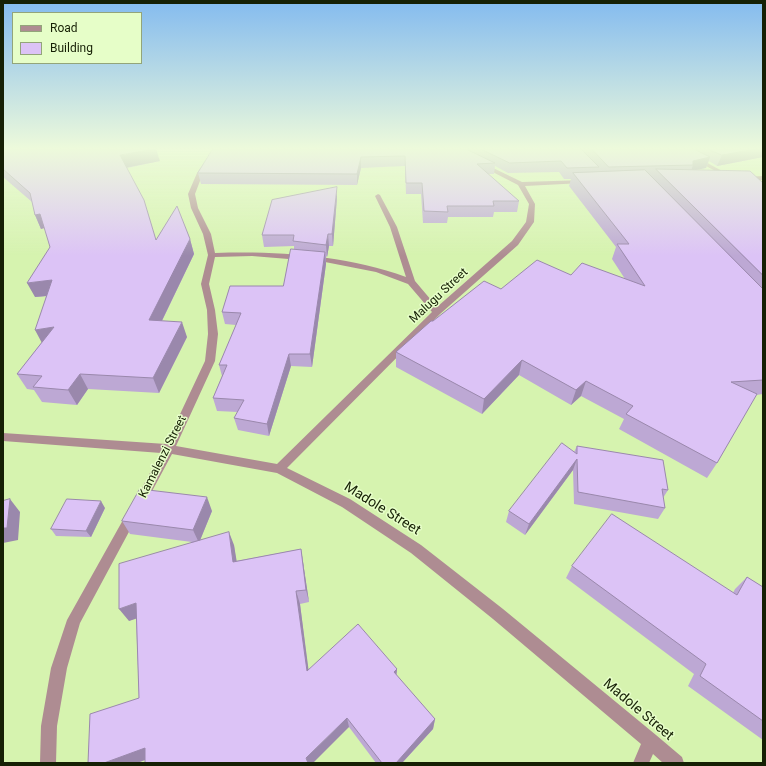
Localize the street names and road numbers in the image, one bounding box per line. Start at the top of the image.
street label: Malugu Street [407,265,471,327]
street label: Kamalenzi Street [136,413,190,501]
street label: Madole Street [341,479,423,539]
street label: Madole Street [599,676,677,744]

